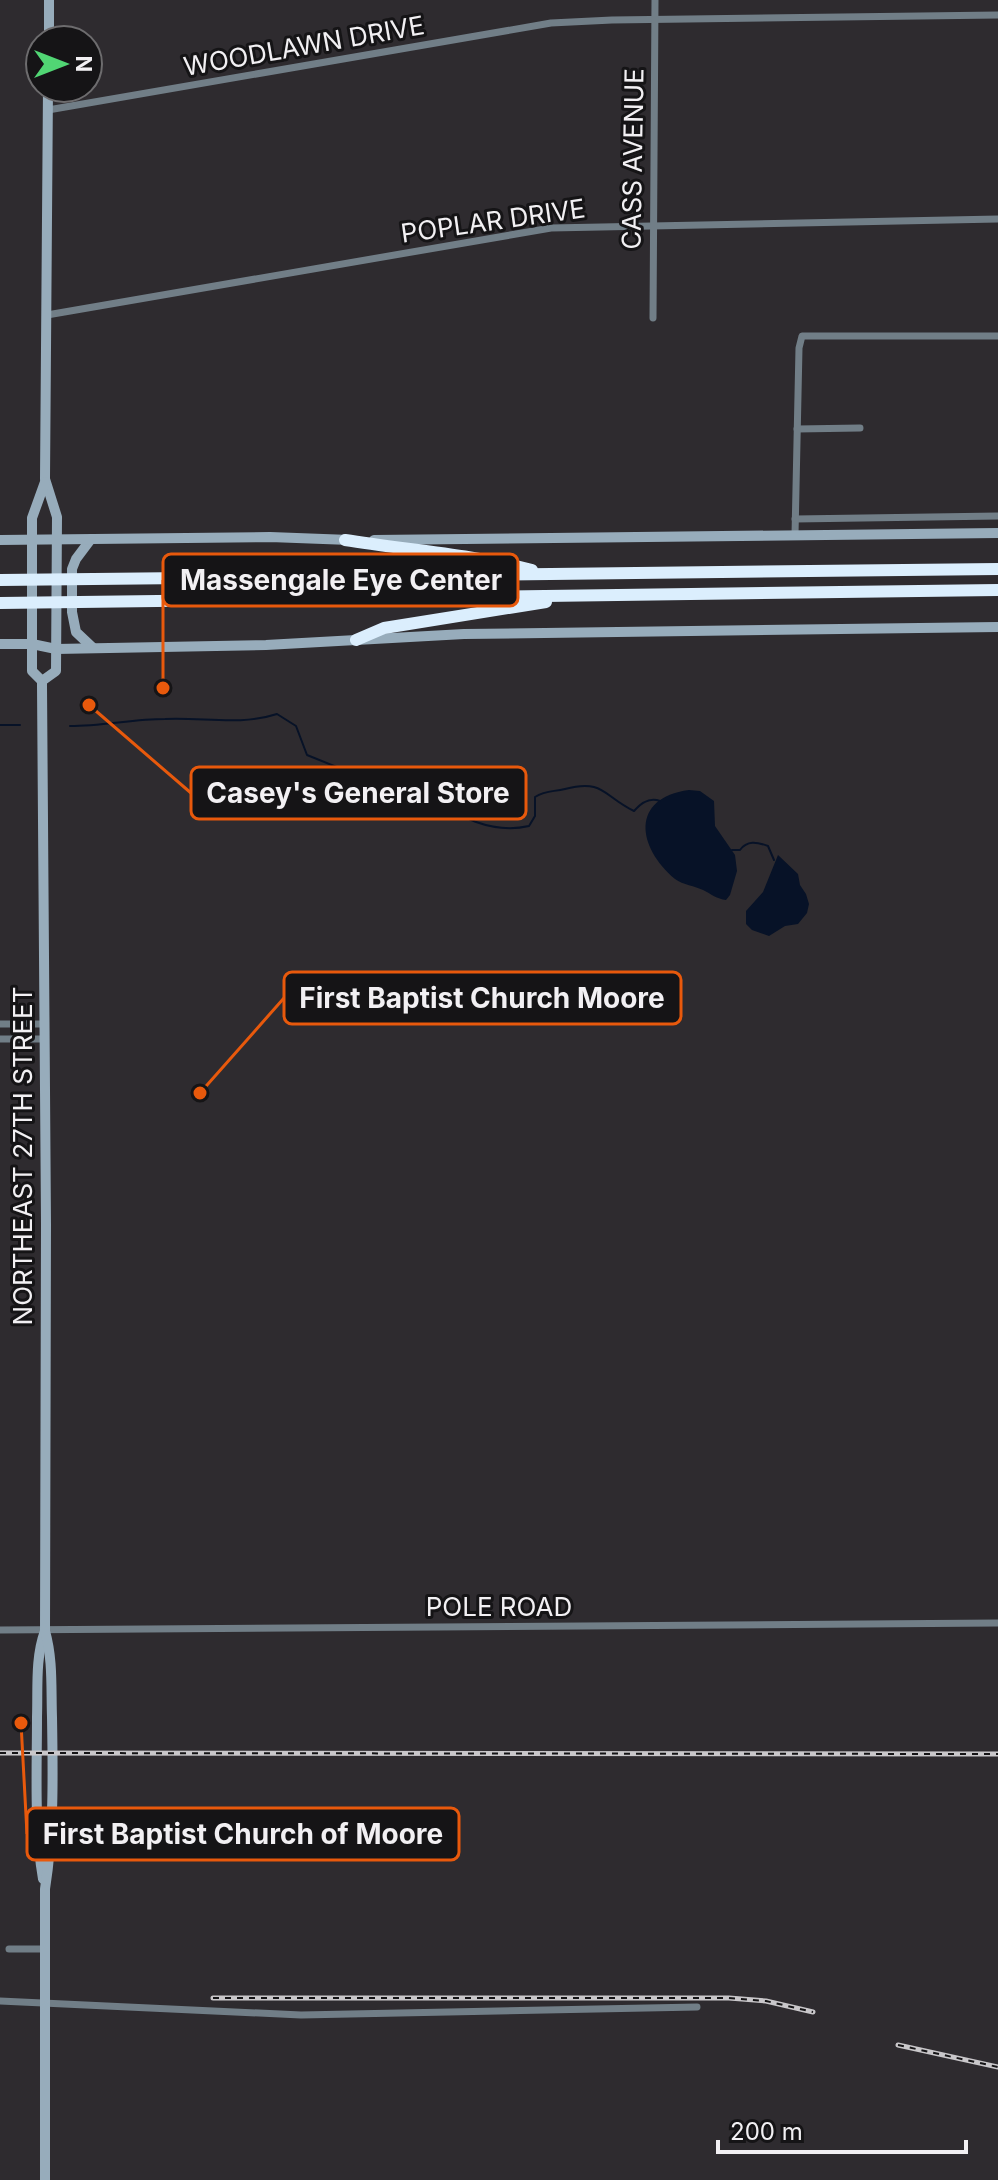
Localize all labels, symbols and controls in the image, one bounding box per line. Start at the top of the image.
street label: WOODLAWN DRIVE [181,9,427,82]
north arrow [24,24,104,104]
text: N [71,56,97,72]
street label: CASS AVENUE [615,68,650,250]
street label: POPLAR DRIVE [399,192,587,249]
callout: Massengale Eye Center [163,554,518,606]
text: Massengale Eye Center [180,563,502,597]
callout: Casey's General Store [191,767,526,819]
text: Casey's General Store [206,776,510,810]
callout: First Baptist Church Moore [284,972,681,1024]
text: First Baptist Church Moore [299,981,665,1015]
street label: NORTHEAST 27TH STREET [7,987,38,1325]
street label: POLE ROAD [426,1591,572,1622]
callout: First Baptist Church of Moore [27,1808,459,1860]
text: First Baptist Church of Moore [43,1817,443,1851]
scale bar [718,2104,966,2154]
text: 200 m [730,2117,803,2146]

